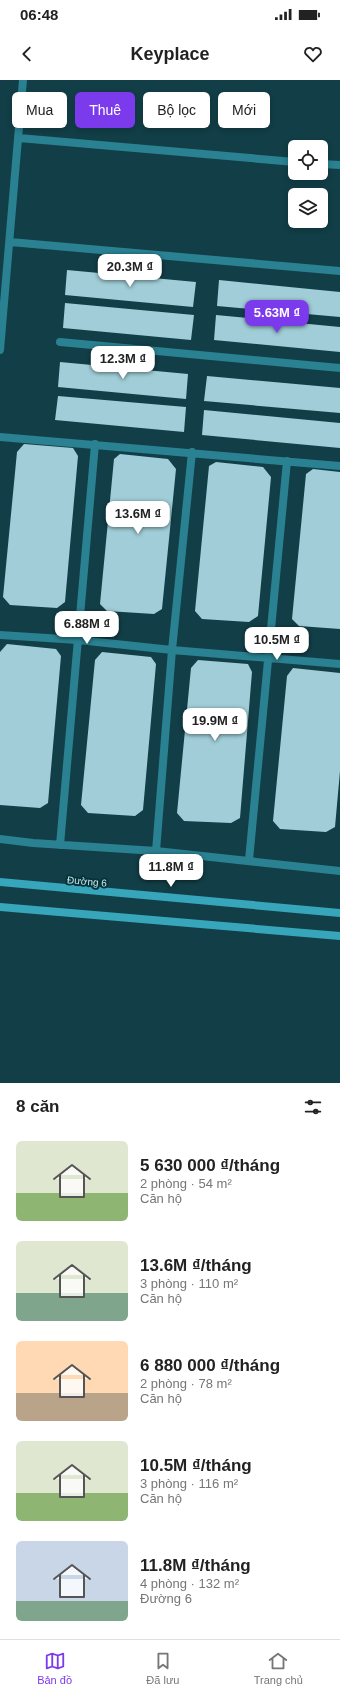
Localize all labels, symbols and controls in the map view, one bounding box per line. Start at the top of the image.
text: 06:48 [20,6,58,23]
icon: back [16,43,38,65]
icon: heart [302,43,324,65]
text: Keyplace [130,44,210,64]
chip: Mua [12,92,67,128]
chip: Thuê [75,92,135,128]
chip: Bộ lọc [143,92,210,128]
chip: Mới [218,92,270,128]
map controls [288,140,328,228]
button: locate [288,140,328,180]
button: layers [288,188,328,228]
pin: 20.3M ₫ [93,254,167,288]
text: 20.3M ₫ [107,259,153,274]
pin: 5.63M ₫ [240,300,314,334]
text: 5.63M ₫ [254,305,300,320]
pin: 12.3M ₫ [86,346,160,380]
text: 12.3M ₫ [100,351,146,366]
pin: 13.6M ₫ [101,501,175,535]
text: 13.6M ₫ [115,506,161,521]
pin: 6.88M ₫ [50,611,124,645]
text: 6.88M ₫ [64,616,110,631]
pin: 10.5M ₫ [240,627,314,661]
text: 10.5M ₫ [254,632,300,647]
pin: 19.9M ₫ [178,708,252,742]
text: 19.9M ₫ [192,713,238,728]
pin: 11.8M ₫ [134,854,208,888]
text: 11.8M ₫ [148,859,194,874]
street label: Đường 6 [67,874,108,889]
icon: filters [302,1096,324,1118]
text: 8 căn [16,1097,59,1116]
text: 5 630 000 ₫/tháng [140,1156,280,1175]
icon: home [48,1157,96,1205]
text: 2 phòng · 54 m² [140,1176,232,1191]
text: Căn hộ [140,1191,182,1206]
text: 13.6M ₫/tháng [140,1256,252,1275]
icon: home [48,1257,96,1305]
text: 3 phòng · 110 m² [140,1276,238,1291]
text: Căn hộ [140,1291,182,1306]
text: 6 880 000 ₫/tháng [140,1356,280,1375]
icon: home [48,1357,96,1405]
text: 2 phòng · 78 m² [140,1376,232,1391]
text: Căn hộ [140,1391,182,1406]
text: 10.5M ₫/tháng [140,1456,252,1475]
icon: home [48,1457,96,1505]
text: 3 phòng · 116 m² [140,1476,238,1491]
text: Căn hộ [140,1491,182,1506]
text: 11.8M ₫/tháng [140,1556,251,1575]
icon: home [48,1557,96,1605]
text: 4 phòng · 132 m² [140,1576,239,1591]
text: Đường 6 [140,1591,192,1606]
tab: Bản đồ [37,1650,72,1686]
tab: Đã lưu [146,1650,179,1686]
tab: Trang chủ [254,1650,303,1686]

